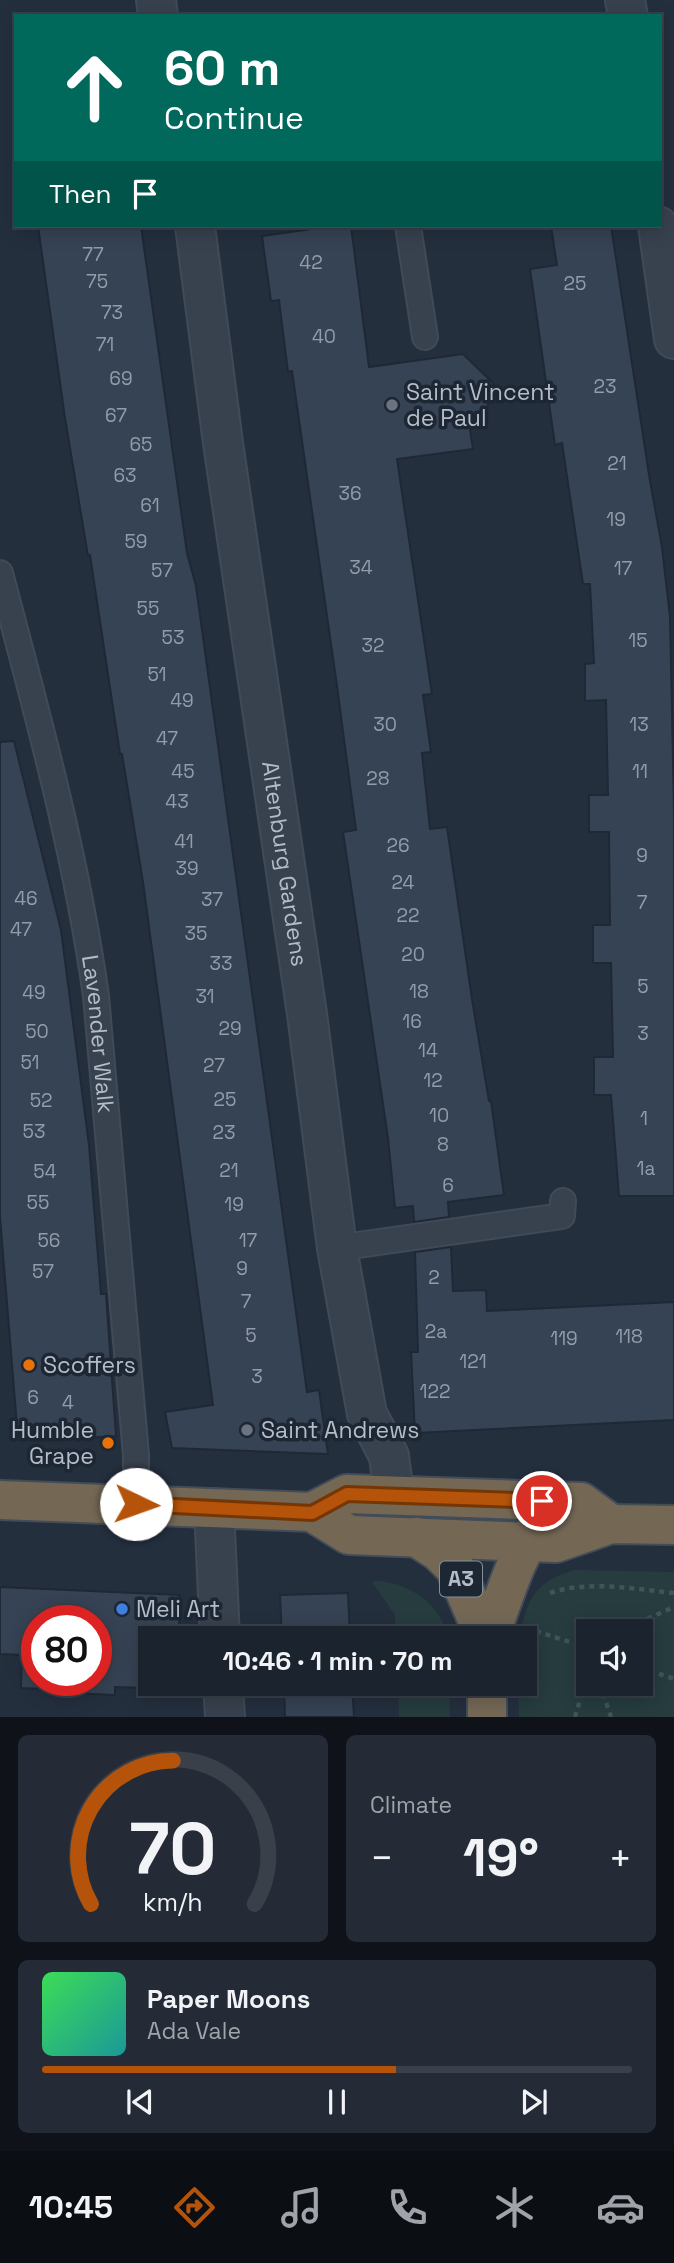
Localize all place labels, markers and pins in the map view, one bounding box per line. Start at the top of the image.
place label: Saint Vincent de Paul [406,377,555,433]
marker: Saint Vincent de Paul [384,397,400,413]
place label: Scoffers [43,1350,136,1380]
marker: Scoffers [21,1357,37,1373]
place label: Humble Grape [11,1415,94,1471]
place label: Saint Andrews [261,1415,419,1445]
marker: Saint Andrews [239,1422,255,1438]
marker: Humble Grape [100,1435,116,1451]
pin [512,1471,572,1531]
place label: Meli Art [136,1594,220,1624]
marker: Meli Art [114,1601,130,1617]

